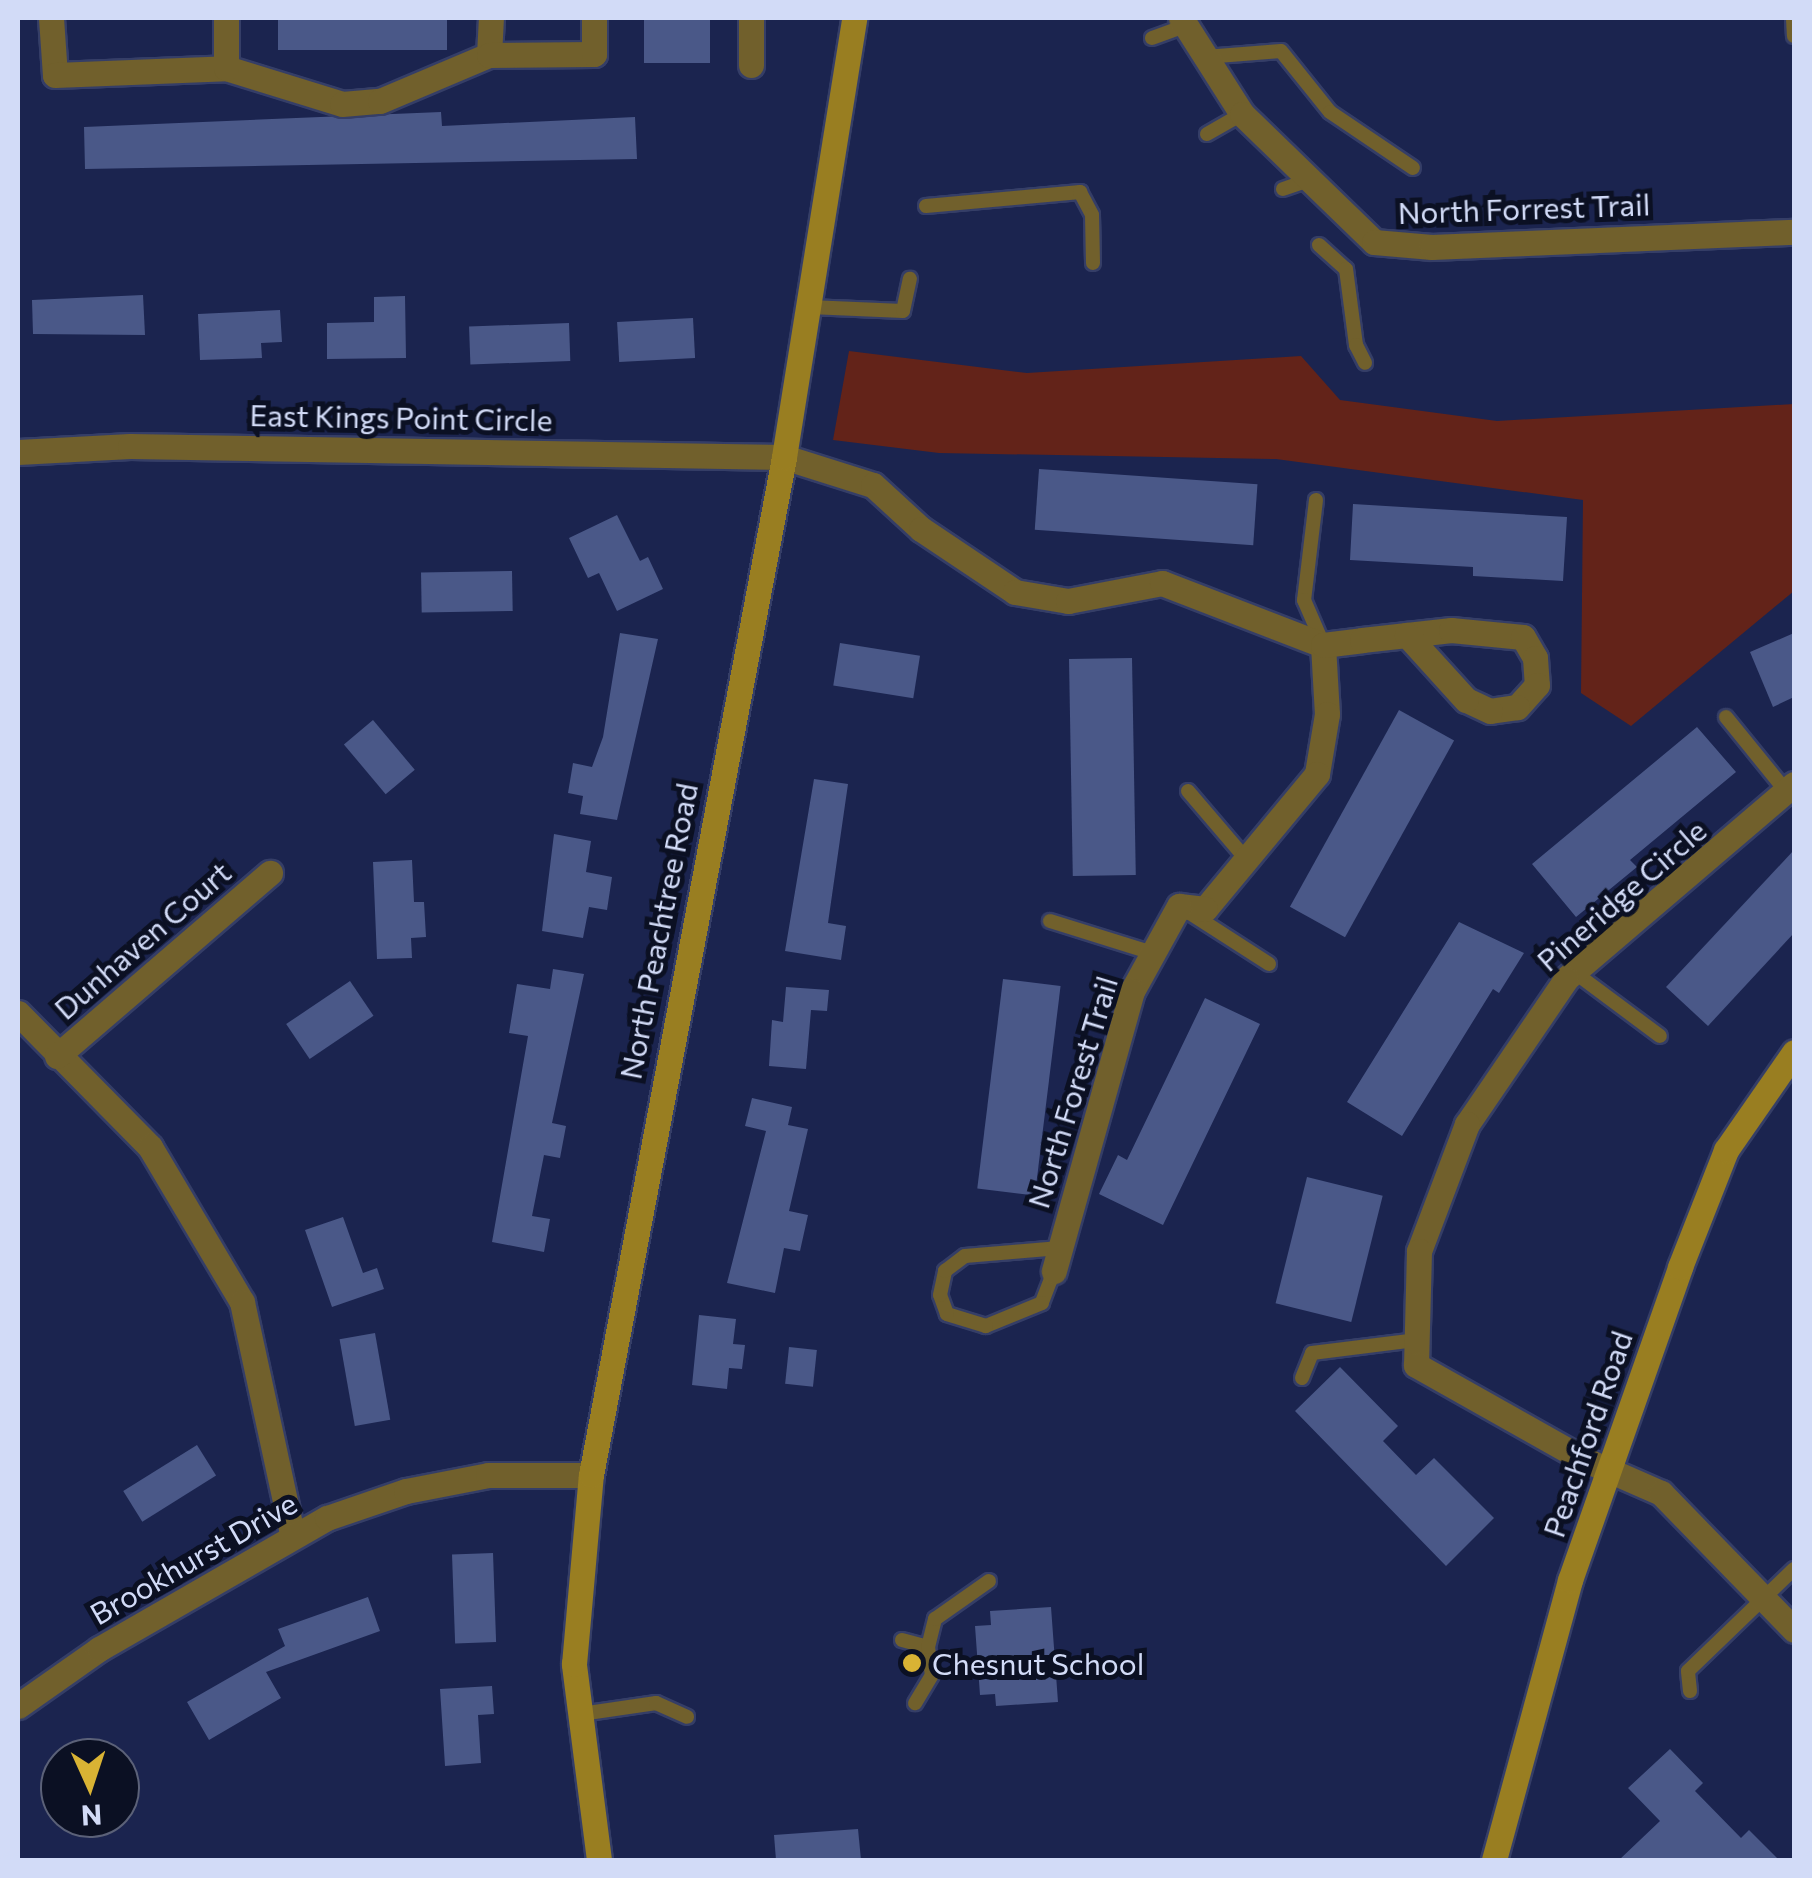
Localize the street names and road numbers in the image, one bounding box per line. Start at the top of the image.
street label: North Forrest Trail [1397,186,1651,230]
street label: East Kings Point Circle [249,396,553,438]
street label: North Peachtree Road [612,780,704,1082]
street label: Pineridge Circle [1529,812,1713,978]
street label: Dunhaven Court [47,854,237,1026]
street label: North Forest Trail [1020,972,1124,1212]
street label: Peachford Road [1535,1326,1639,1542]
street label: Brookhurst Drive [83,1484,303,1632]

